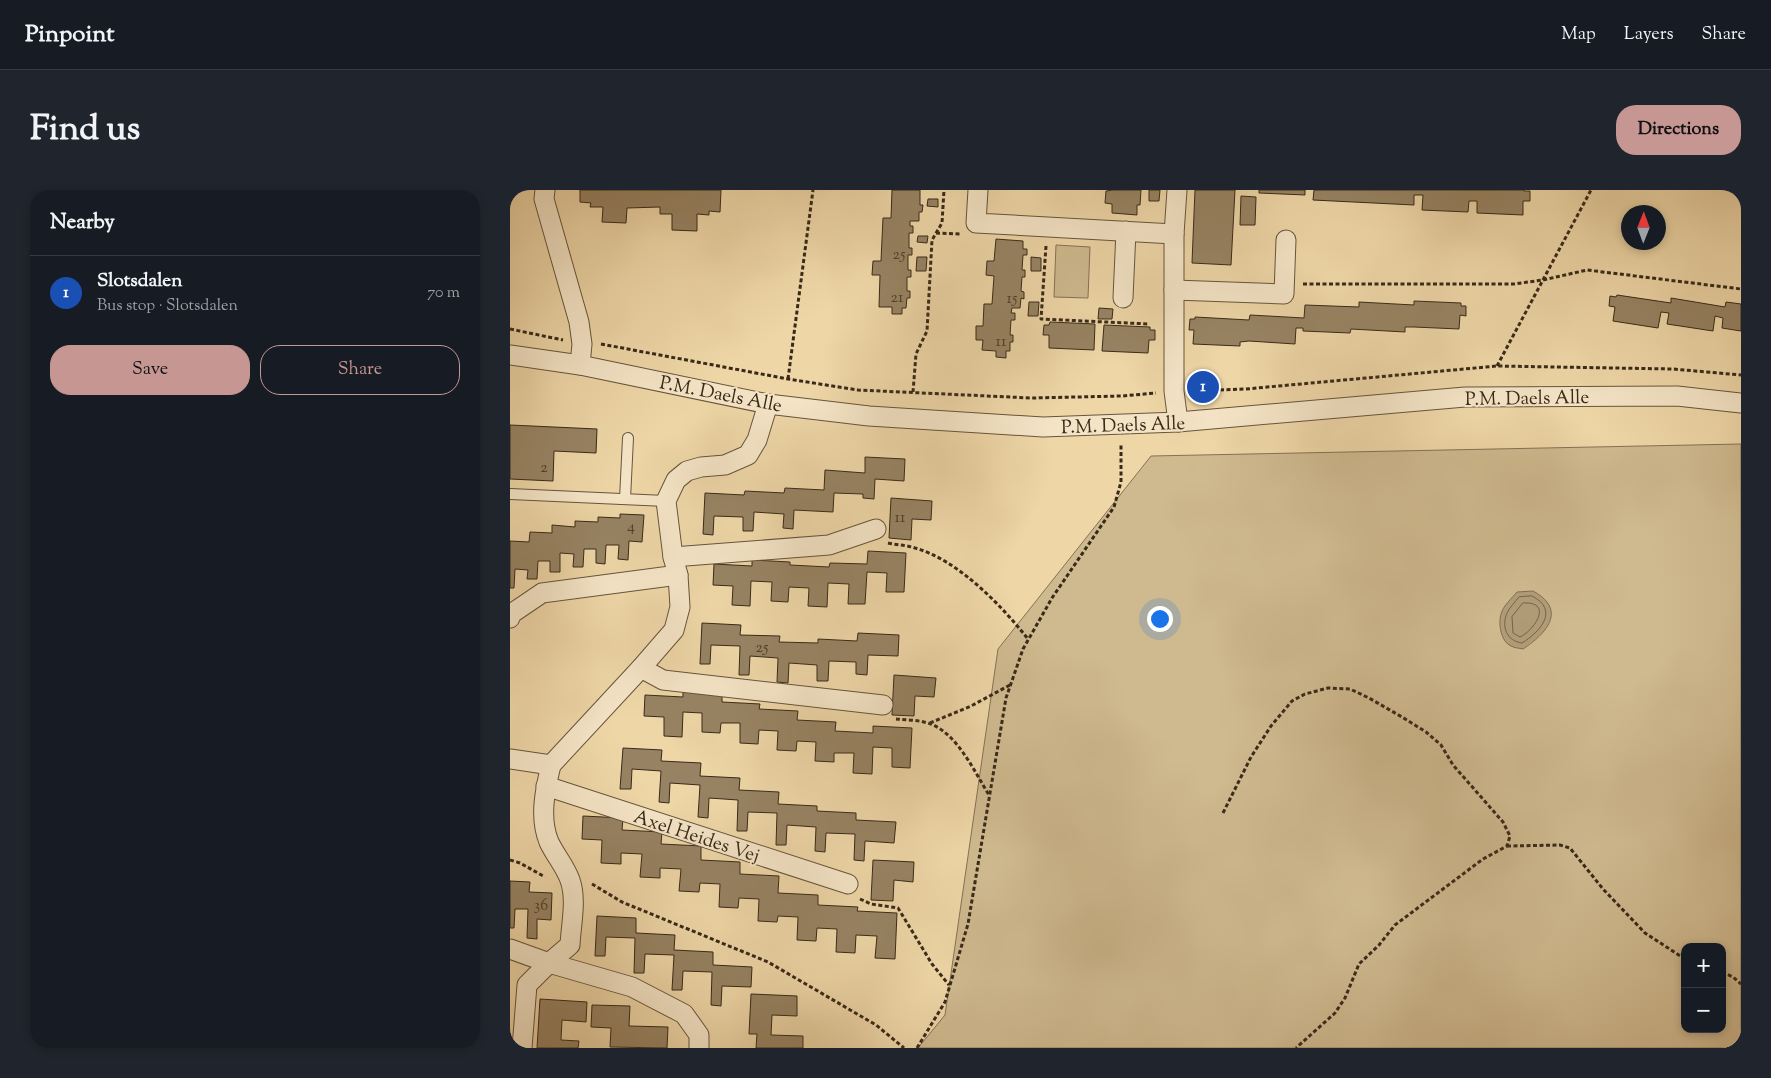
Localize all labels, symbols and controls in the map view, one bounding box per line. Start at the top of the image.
text: Pinpoint [25,18,114,52]
text: Map [1561,22,1596,48]
text: Layers [1624,22,1674,48]
text: Share [1702,22,1746,48]
text: Find us [30,105,140,156]
button: Directions [1616,105,1741,155]
north arrow [1621,205,1666,250]
text: Nearby [50,208,115,238]
house number: 25 [893,244,906,267]
text: Slotsdalen [97,268,182,295]
text: 1 [63,282,69,305]
text: 70 m [427,282,460,305]
house number: 21 [891,287,904,310]
house number: 15 [1007,288,1018,311]
text: Bus stop · Slotsdalen [97,295,238,318]
house number: 11 [996,331,1007,354]
button: Save [50,345,250,395]
button: Share [260,345,460,395]
pin: 1 [1187,368,1219,406]
street label: P.M. Daels Alle [657,370,784,421]
street label: P.M. Daels Alle [1465,385,1590,414]
street label: P.M. Daels Alle [1061,411,1186,442]
house number: 2 [540,457,548,480]
house number: 11 [895,507,906,530]
house number: 4 [627,516,635,539]
your location [1147,606,1173,632]
house number: 25 [756,637,769,660]
street label: Axel Heides Vej [630,804,763,871]
house number: 36 [534,895,548,918]
map controls [1681,943,1726,1033]
button: + [1681,943,1726,988]
button: − [1681,988,1726,1033]

